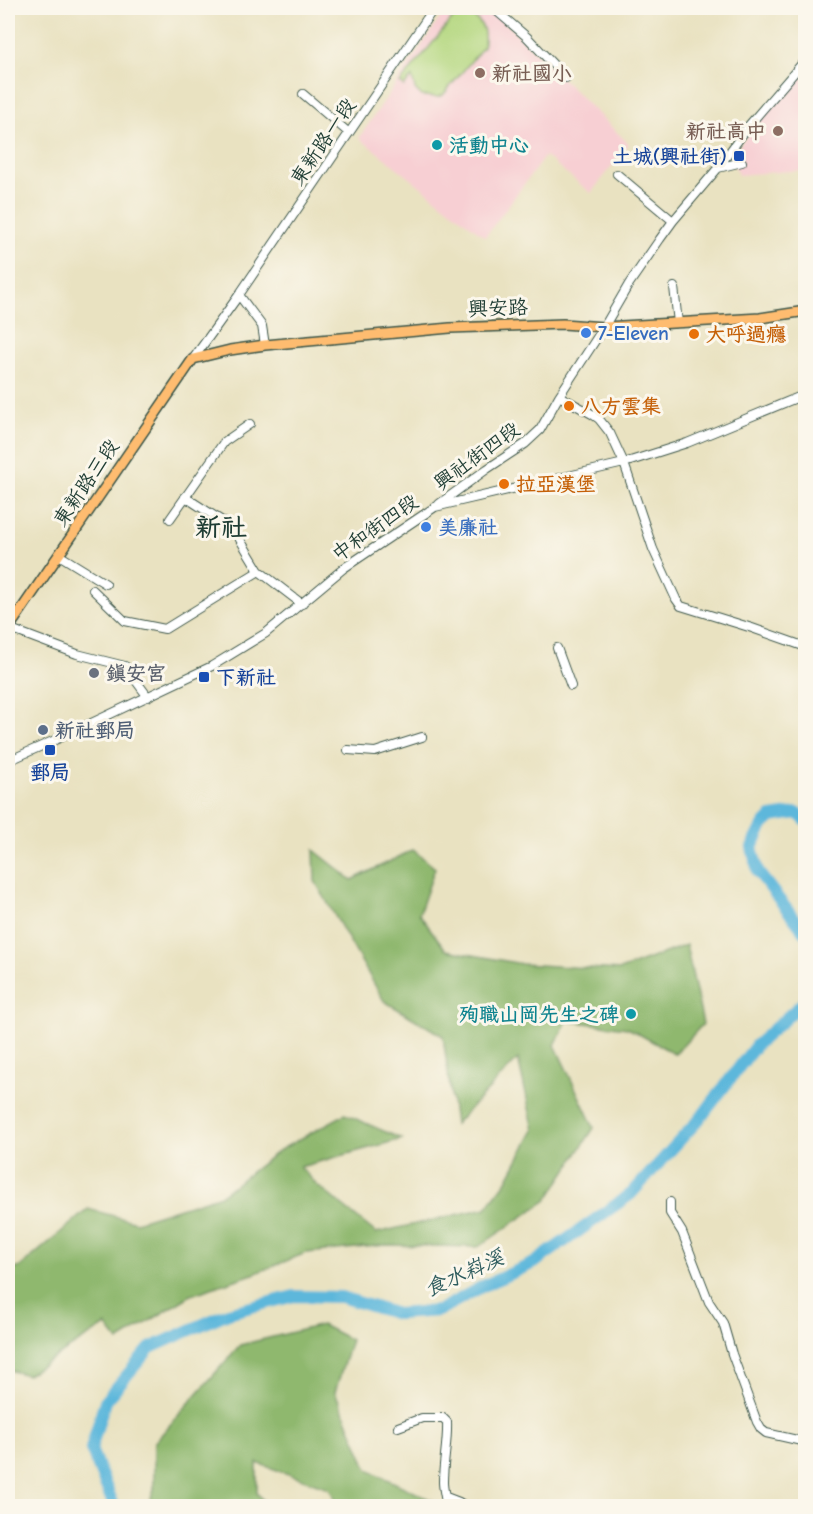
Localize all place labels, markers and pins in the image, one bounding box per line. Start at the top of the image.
place label: 新社國小 [492,62,572,85]
marker: 新社國小 [473,66,487,80]
place label: 新社高中 [686,120,766,143]
marker: 新社高中 [771,124,785,138]
place label: 活動中心 [449,134,529,157]
marker: 活動中心 [430,138,444,152]
place label: 土城(興社街) [613,145,727,168]
marker: 土城(興社街) [732,149,746,163]
place label: 7-Eleven [598,322,669,345]
place label: 大呼過癮 [706,323,786,346]
marker: 7-Eleven [579,326,593,340]
marker: 大呼過癮 [687,327,701,341]
place label: 八方雲集 [581,395,661,418]
marker: 八方雲集 [562,399,576,413]
place label: 拉亞漢堡 [516,473,596,496]
marker: 拉亞漢堡 [497,477,511,491]
place label: 美廉社 [438,516,498,539]
marker: 美廉社 [419,520,433,534]
place label: 鎮安宮 [106,662,166,685]
marker: 鎮安宮 [87,666,101,680]
place label: 下新社 [216,666,276,689]
marker: 下新社 [197,670,211,684]
place label: 新社郵局 [55,719,135,742]
marker: 新社郵局 [36,723,50,737]
marker: 郵局 [43,743,57,757]
place label: 郵局 [30,761,70,784]
place label: 殉職山岡先生之碑 [459,1003,619,1026]
marker: 殉職山岡先生之碑 [624,1007,638,1021]

